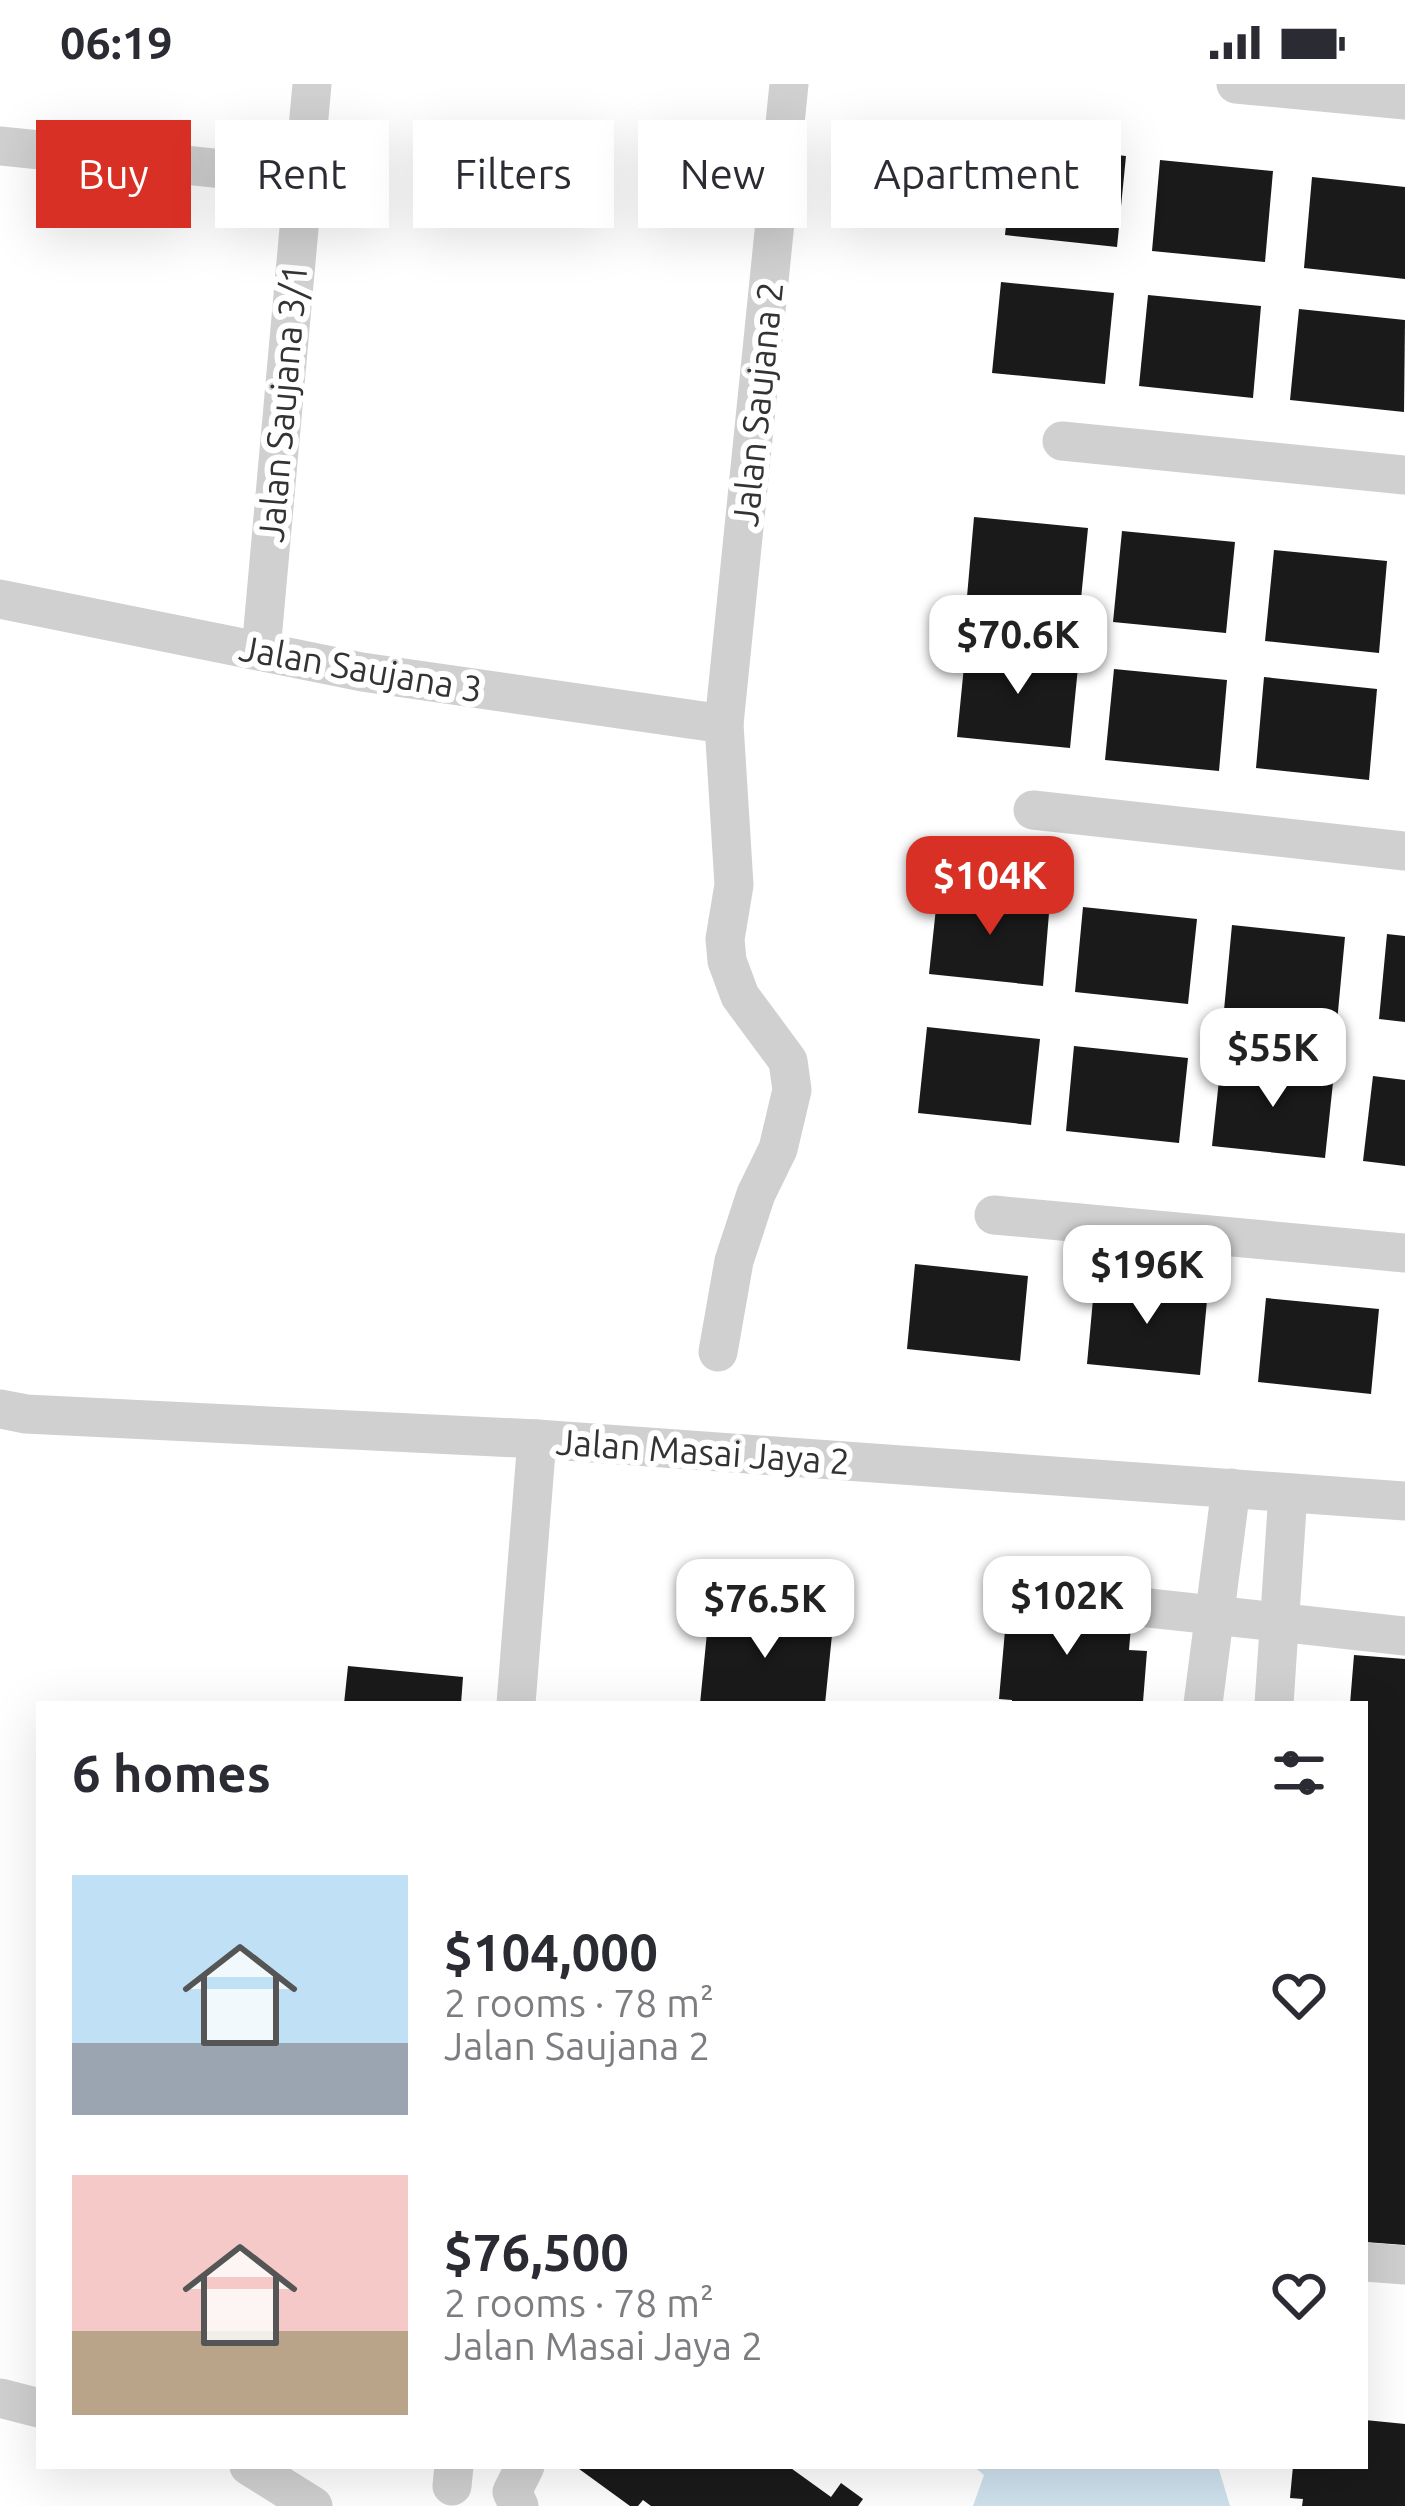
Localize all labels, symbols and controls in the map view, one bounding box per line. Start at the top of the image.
text: 06:19 [60,17,173,68]
chip: Buy [36,120,191,228]
chip: Rent [215,120,389,228]
chip: Filters [413,120,614,228]
chip: New [638,120,807,228]
chip: Apartment [831,120,1121,228]
street label: Jalan Saujana 3/1 [249,262,315,544]
street label: Jalan Saujana 2 [724,280,790,528]
pin: $70.6K [920,595,1116,697]
text: $70.6K [956,612,1080,655]
street label: Jalan Saujana 3 [236,626,486,710]
pin: $104K [906,836,1074,938]
text: $104K [933,853,1047,896]
pin: $55K [1202,1008,1344,1110]
text: $55K [1227,1025,1319,1068]
pin: $196K [1063,1225,1231,1327]
text: $196K [1090,1242,1204,1285]
street label: Jalan Masai Jaya 2 [555,1420,851,1482]
pin: $102K [983,1556,1151,1658]
pin: $76.5K [667,1559,863,1661]
text: $102K [1010,1573,1124,1616]
text: $76.5K [703,1576,827,1619]
icon: filters [1266,1740,1332,1806]
text: 6 homes [72,1744,271,1802]
icon: home [168,1923,312,2067]
text: $104,000 [444,1923,658,1981]
icon: heart [1266,1962,1332,2028]
text: 2 rooms · 78 m² [444,1981,714,2024]
text: Jalan Saujana 2 [444,2024,710,2067]
icon: home [168,2223,312,2367]
text: $76,500 [444,2223,629,2281]
icon: heart [1266,2262,1332,2328]
text: 2 rooms · 78 m² [444,2281,714,2324]
text: Jalan Masai Jaya 2 [444,2324,763,2367]

